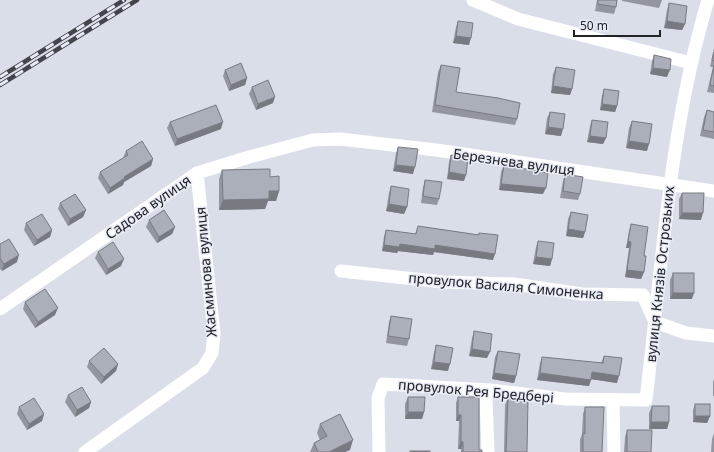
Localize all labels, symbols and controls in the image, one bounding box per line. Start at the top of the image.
scale bar [574,12,660,38]
text: 50 m [580,17,608,34]
street label: Березнева вулиця [452,144,576,179]
street label: Садова вулиця [101,170,194,243]
street label: вулиця Князів Острозьких [641,184,678,363]
street label: Жасминова вулиця [190,206,221,338]
street label: провулок Василя Симоненка [408,267,605,304]
street label: провулок Рея Бредбері [397,374,555,407]

